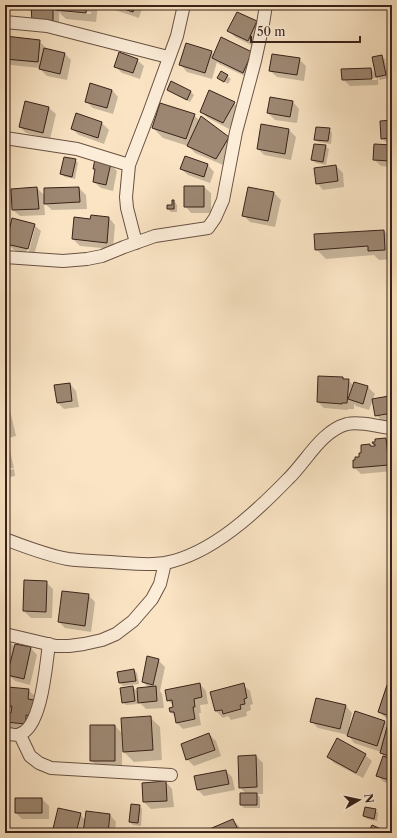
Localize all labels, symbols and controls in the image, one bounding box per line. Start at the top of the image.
scale bar [251,18,360,44]
text: 50 m [257,24,286,39]
north arrow [339,780,379,820]
text: N [361,793,377,805]

